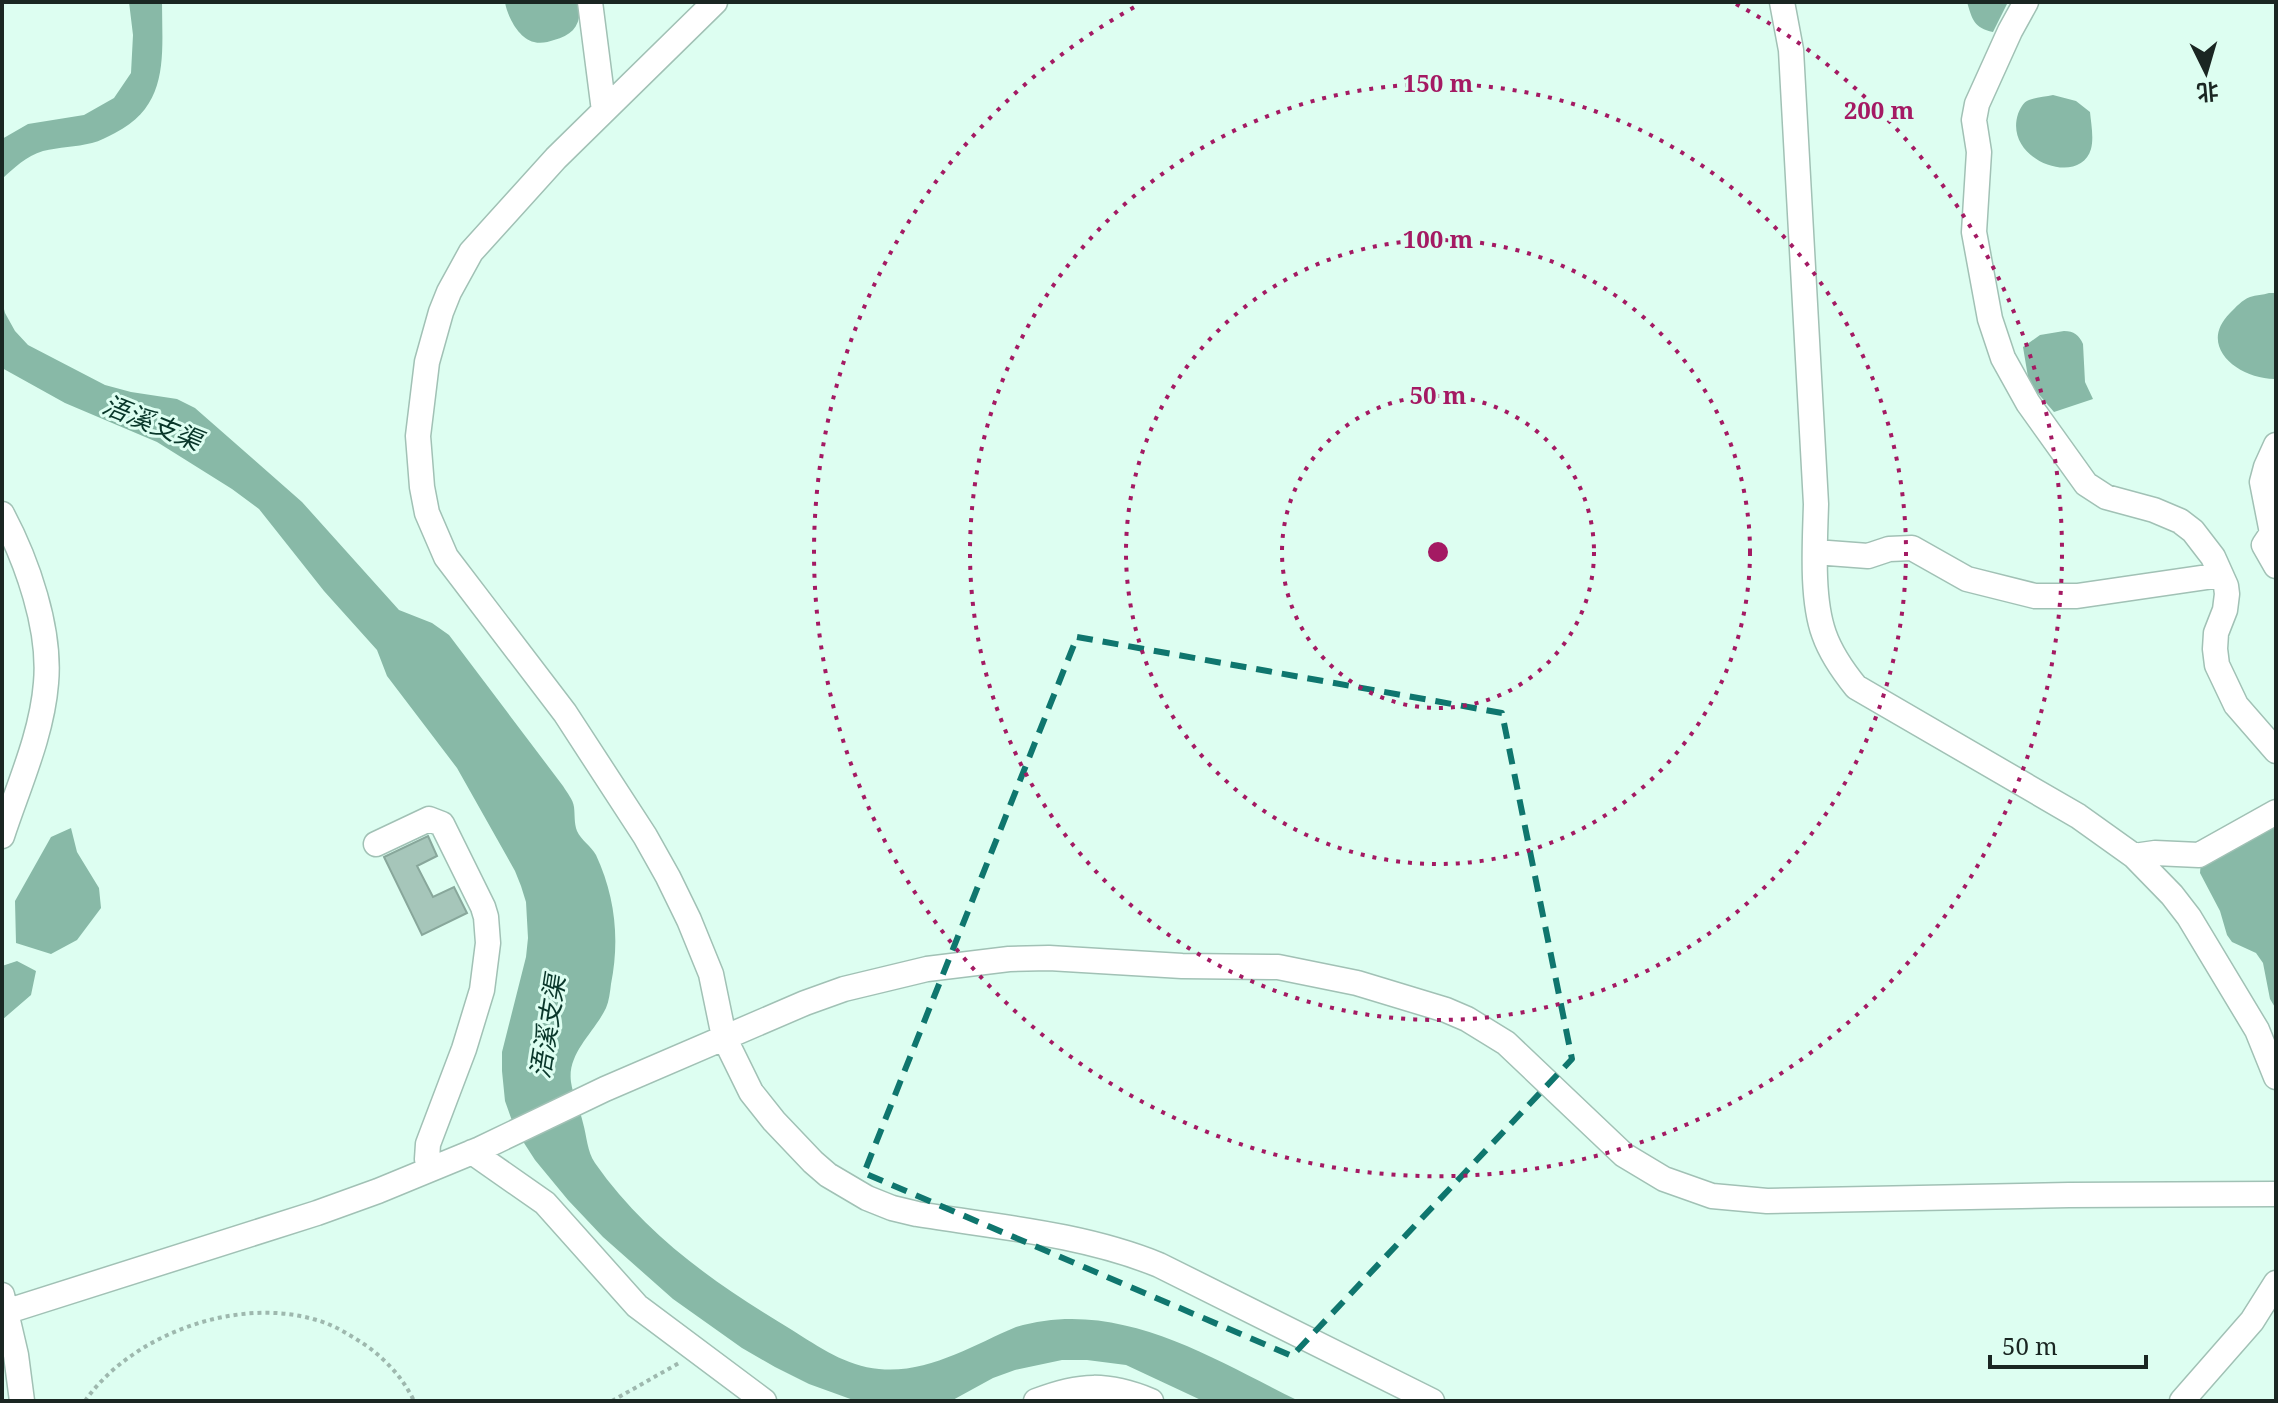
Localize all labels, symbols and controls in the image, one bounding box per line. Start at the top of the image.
north arrow [2166,32,2246,112]
text: 150 m [1403,66,1474,99]
text: 北 [2196,77,2220,109]
text: 200 m [1844,93,1915,126]
text: 100 m [1403,222,1474,255]
text: 50 m [1409,378,1467,411]
water label: 浯溪支渠 [97,386,211,460]
centre of rings [1424,538,1452,566]
water label: 浯溪支渠 [521,969,574,1081]
scale bar [1990,1319,2146,1369]
text: 50 m [2002,1329,2058,1362]

